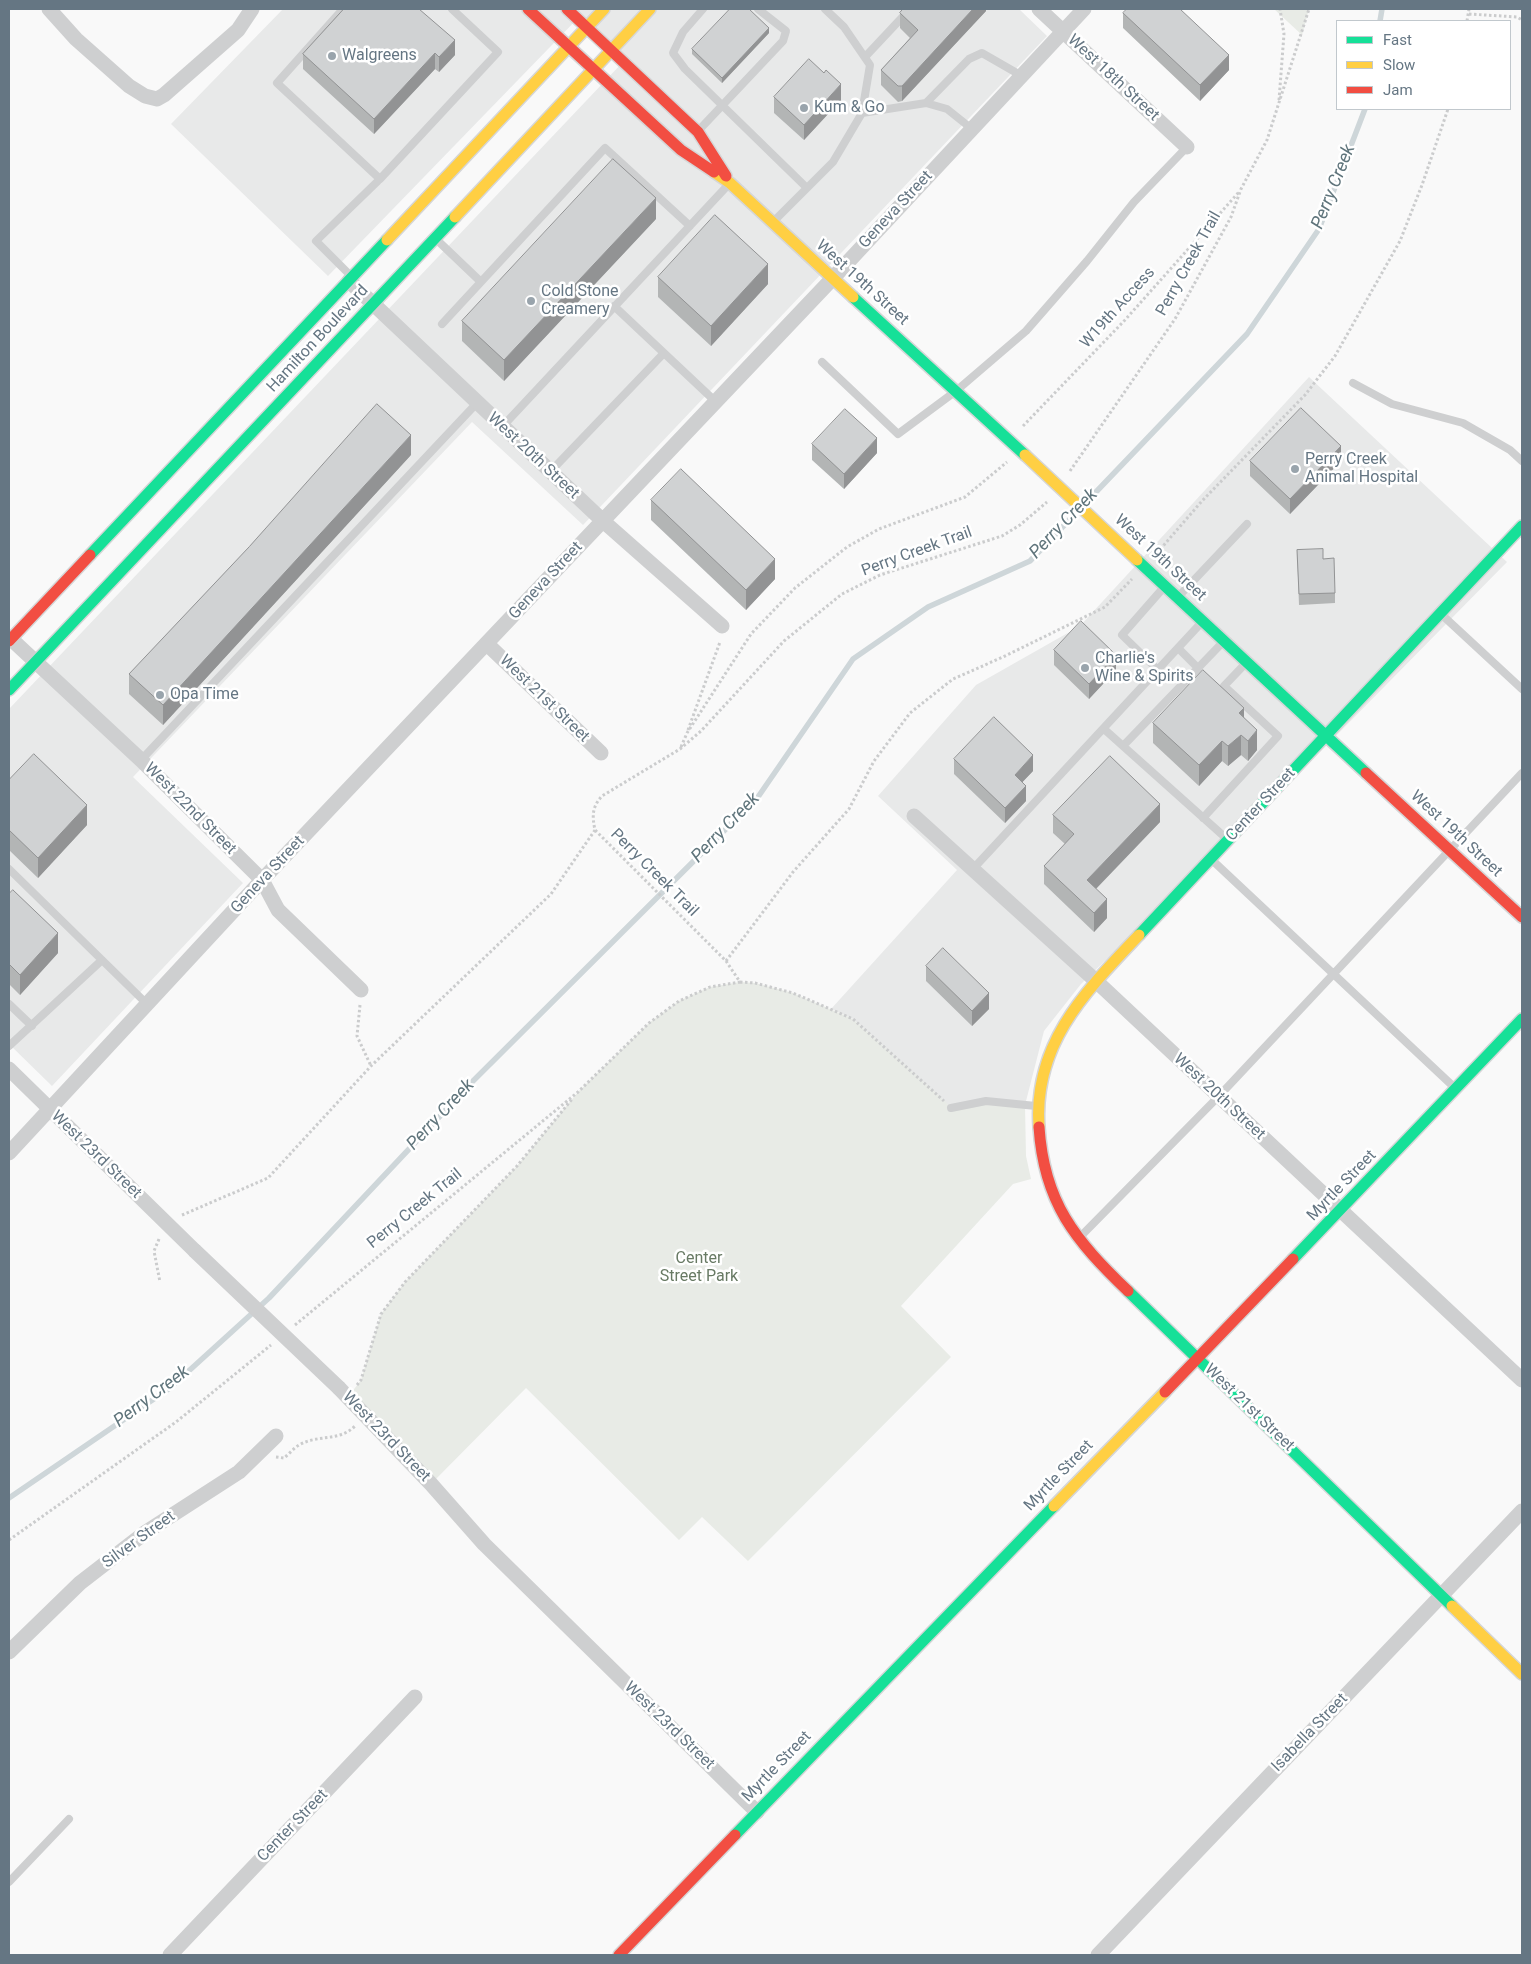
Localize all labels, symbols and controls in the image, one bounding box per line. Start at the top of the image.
legend [1336,20,1511,110]
street label: West 18th Street [1063,31,1163,125]
text: Fast [1383,31,1412,49]
place label: Walgreens [342,46,417,66]
marker: Walgreens [326,50,338,62]
text: Slow [1383,56,1415,74]
text: Jam [1383,81,1413,99]
place label: Kum & Go [814,98,885,118]
marker: Kum & Go [798,102,810,114]
water label: Perry Creek [1307,142,1361,232]
street label: Geneva Street [855,167,937,253]
street label: Perry Creek Trail [1152,208,1226,320]
street label: West 19th Street [812,236,912,330]
street label: W19th Access [1077,264,1159,352]
street label: Hamilton Boulevard [263,281,373,397]
place label: Cold Stone Creamery [541,282,618,320]
marker: Cold Stone Creamery [525,295,537,307]
street label: West 20th Street [483,409,583,503]
place label: Perry Creek Animal Hospital [1305,450,1418,488]
marker: Perry Creek Animal Hospital [1289,463,1301,475]
water label: Perry Creek [1025,484,1103,564]
street label: West 19th Street [1110,511,1210,605]
street label: Perry Creek Trail [859,523,975,581]
street label: Geneva Street [505,538,587,624]
place label: Charlie's Wine & Spirits [1095,649,1193,687]
street label: West 21st Street [495,651,593,747]
marker: Charlie's Wine & Spirits [1079,662,1091,674]
place label: Opa Time [170,685,239,705]
marker: Opa Time [154,689,166,701]
street label: West 22nd Street [140,759,240,859]
street label: Center Street [1222,764,1300,846]
street label: West 19th Street [1406,787,1506,881]
water label: Perry Creek [687,788,765,868]
street label: Perry Creek Trail [606,825,702,921]
street label: Geneva Street [227,832,309,918]
street label: West 20th Street [1169,1050,1269,1144]
water label: Perry Creek [403,1075,479,1155]
street label: West 23rd Street [47,1107,145,1203]
street label: Myrtle Street [1303,1147,1381,1225]
street label: Perry Creek Trail [364,1165,466,1253]
park label: Center Street Park [660,1249,738,1287]
street label: West 21st Street [1200,1360,1298,1456]
water label: Perry Creek [110,1362,194,1432]
street label: West 23rd Street [338,1388,434,1486]
street label: Myrtle Street [1020,1437,1098,1515]
street label: Silver Street [99,1507,179,1573]
street label: West 23rd Street [620,1678,718,1774]
street label: Isabella Street [1268,1690,1352,1776]
street label: Myrtle Street [738,1728,816,1806]
street label: Center Street [254,1786,332,1866]

